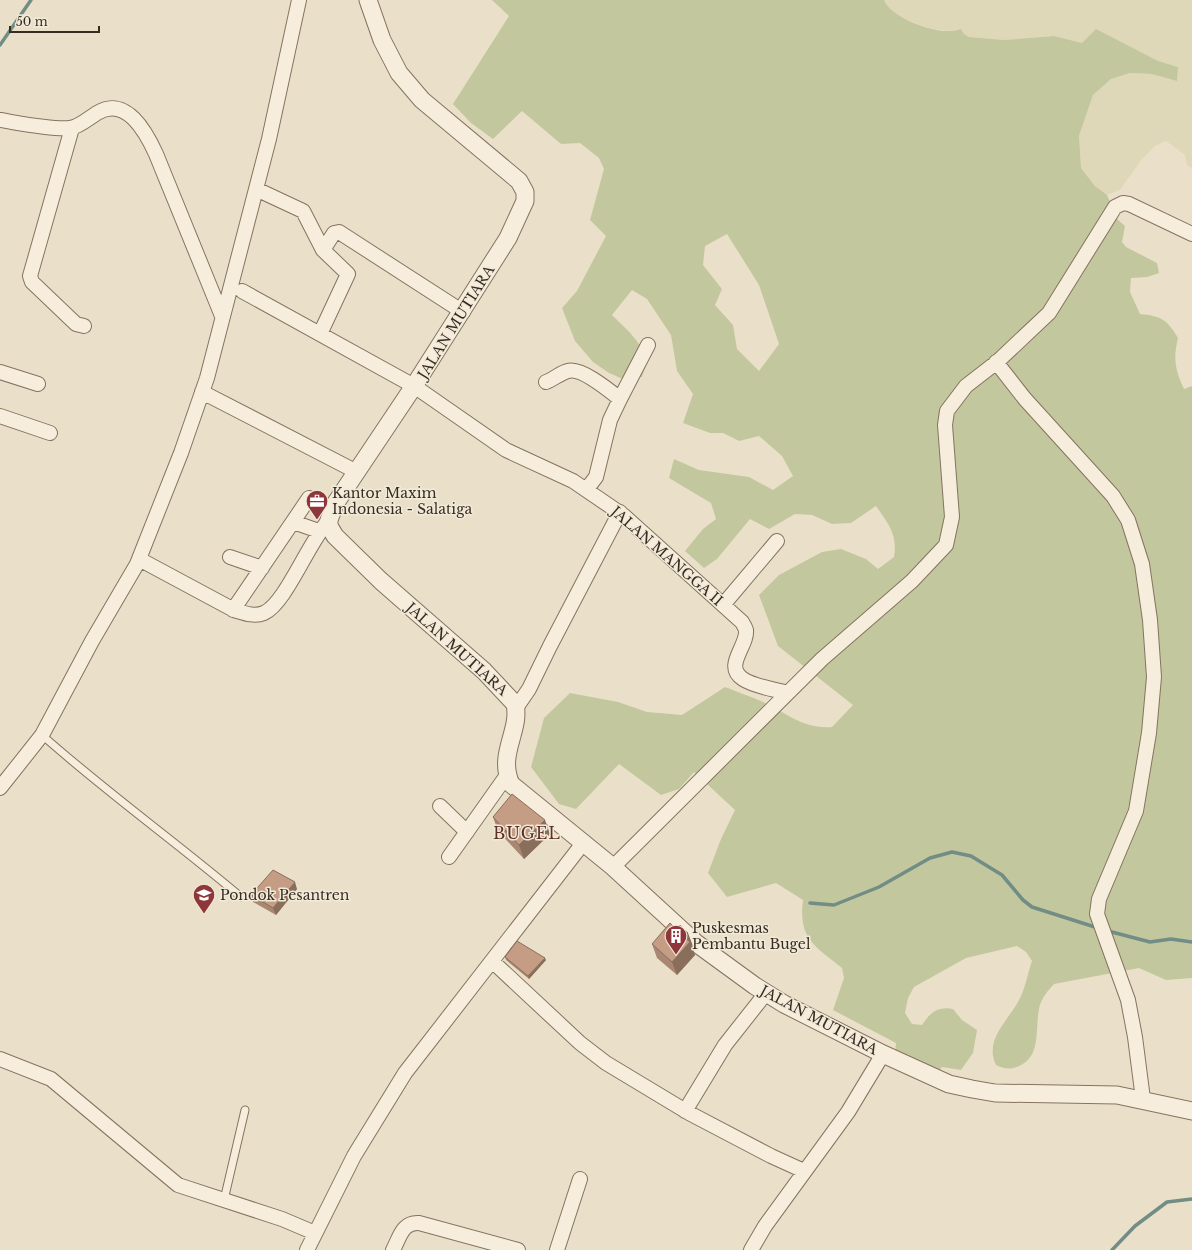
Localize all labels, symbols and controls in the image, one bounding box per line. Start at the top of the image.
scale bar [10,8,99,34]
text: 50 m [16,14,48,29]
street label: JALAN MUTIARA [413,262,498,384]
place label: Kantor Maxim Indonesia - Salatiga [332,484,473,518]
office icon: Kantor Maxim Indonesia - Salatiga [304,488,330,521]
street label: JALAN MANGGA II [606,501,727,610]
street label: JALAN MUTIARA [401,597,512,700]
district label: BUGEL [493,823,561,843]
school or university icon: Pondok Pesantren [191,882,217,915]
place label: Pondok Pesantren [220,886,350,904]
place label: Puskesmas Pembantu Bugel [692,919,811,953]
building icon: Puskesmas Pembantu Bugel [663,923,689,956]
street label: JALAN MUTIARA [755,980,881,1059]

